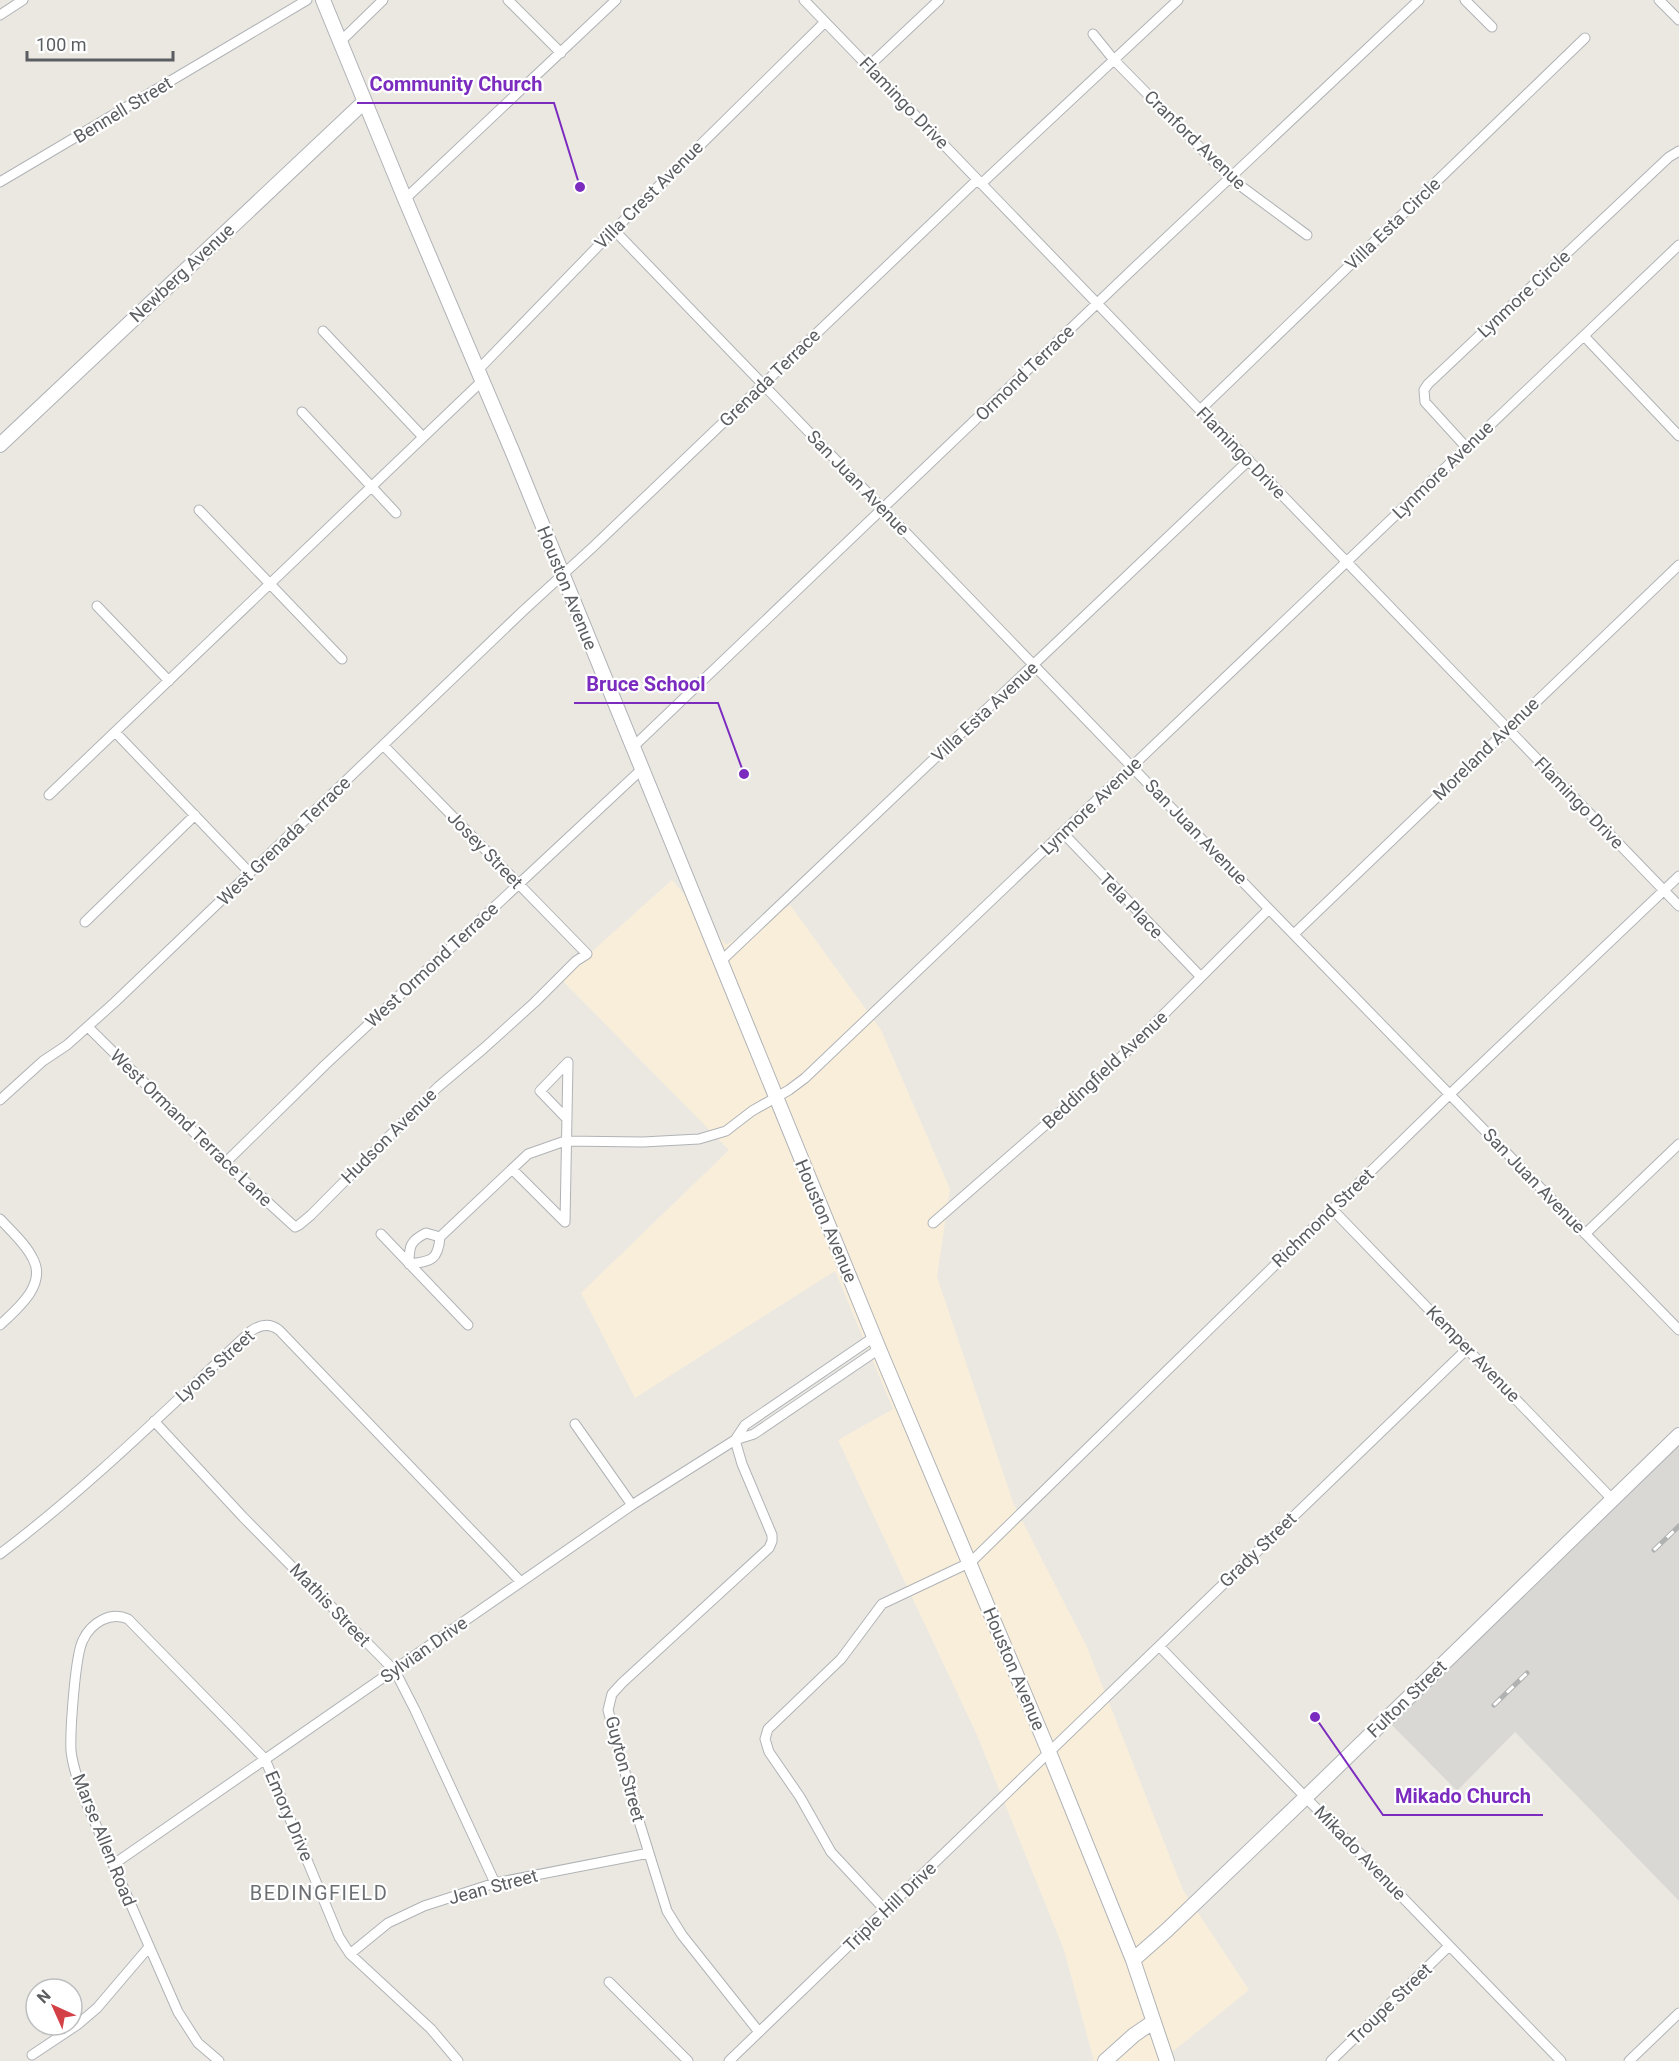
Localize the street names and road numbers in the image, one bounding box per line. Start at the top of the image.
street label: Flamingo Drive [855,52,953,153]
street label: Bennell Street [70,72,176,147]
street label: Cranford Avenue [1140,86,1251,193]
street label: Villa Crest Avenue [590,136,707,253]
street label: Villa Esta Circle [1341,173,1445,274]
street label: Newberg Avenue [125,219,238,326]
street label: Lynmore Circle [1473,246,1574,342]
street label: Ormond Terrace [971,320,1078,425]
street label: Grenada Terrace [715,324,824,431]
street label: Flamingo Drive [1192,402,1290,503]
street label: Lynmore Avenue [1388,416,1497,523]
street label: San Juan Avenue [803,426,914,540]
street label: Houston Avenue [533,523,602,653]
street label: Villa Esta Avenue [927,657,1042,766]
street label: Moreland Avenue [1428,693,1543,804]
street label: Lynmore Avenue [1036,752,1145,859]
street label: Flamingo Drive [1530,752,1628,853]
street label: West Grenada Terrace [213,772,354,909]
street label: San Juan Avenue [1141,775,1252,889]
street label: Josey Street [443,807,528,893]
street label: Tela Place [1095,869,1168,943]
street label: West Ormond Terrace [361,898,502,1032]
street label: Beddingfield Avenue [1038,1006,1171,1133]
street label: West Ormand Terrace Lane [106,1045,277,1210]
street label: Hudson Avenue [337,1084,441,1188]
street label: San Juan Avenue [1479,1124,1590,1238]
street label: Houston Avenue [791,1156,862,1285]
street label: Richmond Street [1268,1164,1378,1271]
street label: Kemper Avenue [1422,1301,1524,1406]
street label: Lyons Street [171,1325,258,1406]
street label: Grady Street [1215,1508,1300,1591]
street label: Mathis Street [286,1559,375,1650]
street label: Houston Avenue [979,1604,1050,1733]
street label: Sylvian Drive [376,1612,471,1687]
street label: Fulton Street [1363,1656,1451,1742]
street label: Guyton Street [601,1714,650,1824]
street label: Emory Drive [261,1768,318,1864]
street label: Marse Allen Road [68,1771,141,1909]
street label: Mikado Avenue [1310,1801,1411,1904]
street label: Triple Hill Drive [839,1857,940,1956]
street label: Jean Street [446,1865,540,1908]
street label: Troupe Street [1344,1959,1436,2049]

